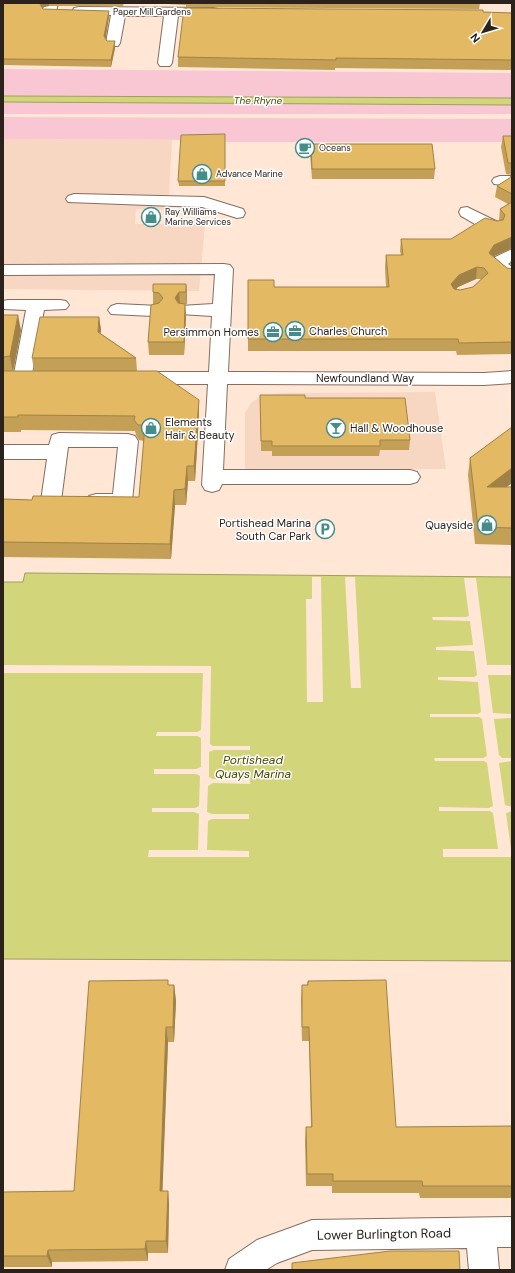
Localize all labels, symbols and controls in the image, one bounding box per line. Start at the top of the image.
street label: Paper Mill Gardens [113,6,191,18]
north arrow [463,12,503,52]
text: N [467,31,483,46]
water label: The Rhyne [234,94,282,107]
cafe icon: Oceans [294,137,316,159]
place label: Oceans [319,142,351,154]
shop icon: Advance Marine [191,163,213,185]
place label: Advance Marine [216,168,283,180]
shop icon: Ray Williams Marine Services [140,206,162,228]
place label: Ray Williams Marine Services [165,206,231,228]
office icon: Charles Church [284,320,306,342]
office icon: Persimmon Homes [262,321,284,343]
place label: Charles Church [309,324,387,338]
place label: Persimmon Homes [164,325,259,339]
street label: Newfoundland Way [316,371,414,385]
place label: Elements Hair & Beauty [165,415,235,442]
shop icon: Elements Hair & Beauty [140,417,162,439]
bar icon: Hall & Woodhouse [325,417,347,439]
place label: Hall & Woodhouse [350,421,443,435]
shop icon: Quayside [476,514,498,536]
place label: Portishead Marina South Car Park [219,516,311,543]
parking icon: Portishead Marina South Car Park [314,518,336,540]
place label: Quayside [425,518,473,532]
water label: Portishead Quays Marina [215,752,291,782]
street label: Lower Burlington Road [317,1224,451,1244]

